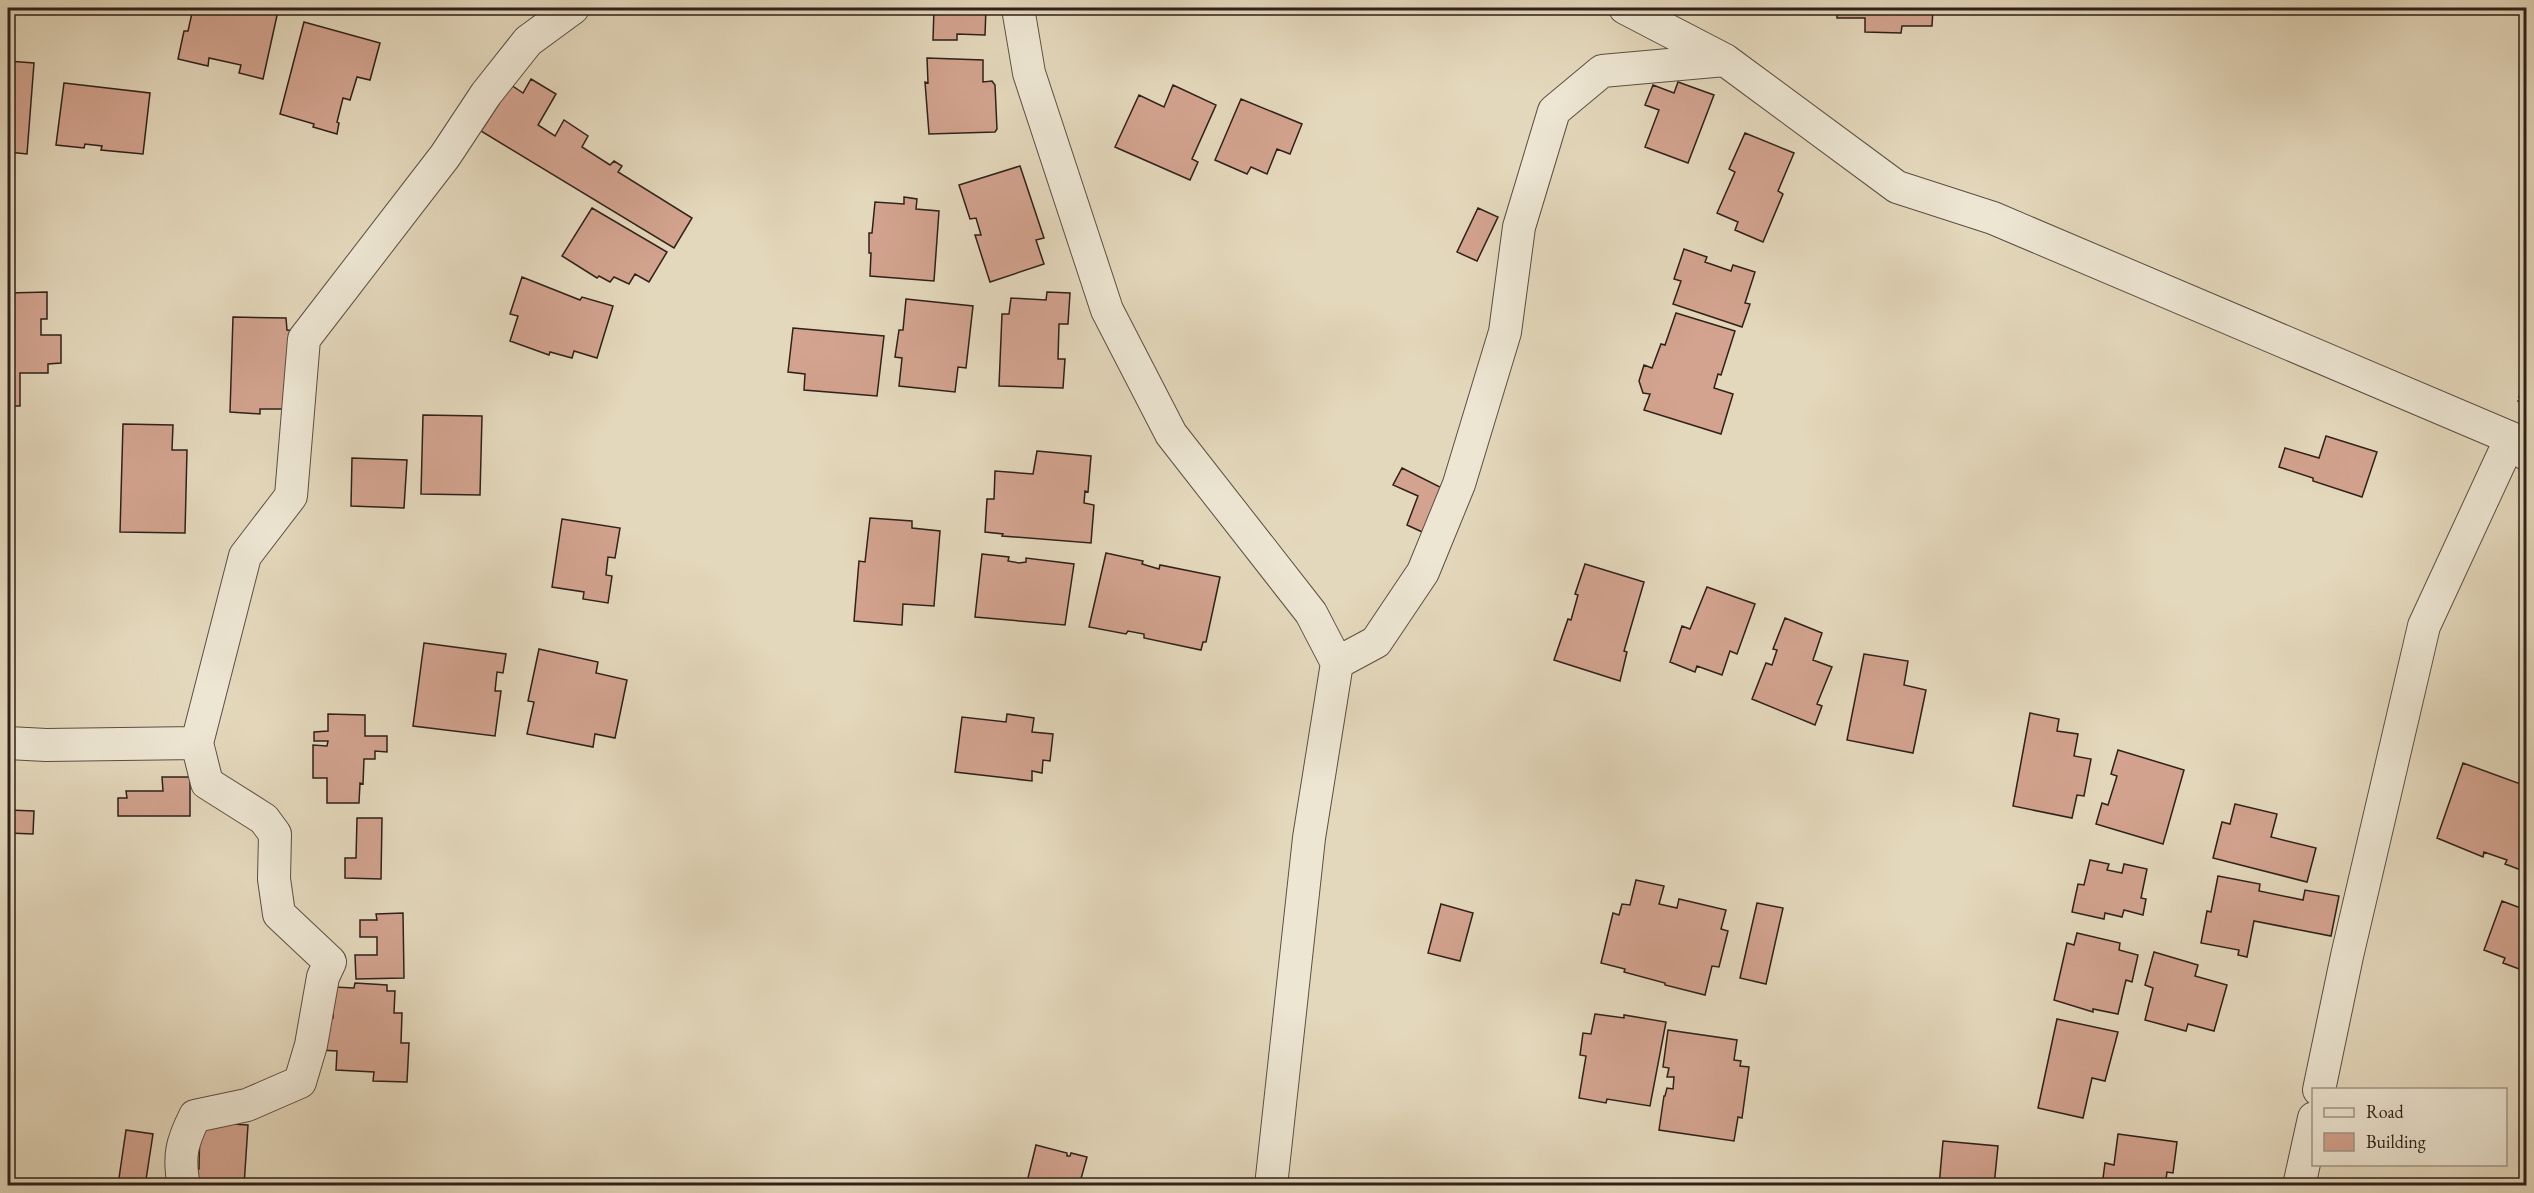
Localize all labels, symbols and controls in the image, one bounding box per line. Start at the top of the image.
legend [2312,1088,2507,1166]
text: Road [2366,1100,2405,1123]
text: Building [2366,1130,2426,1153]

